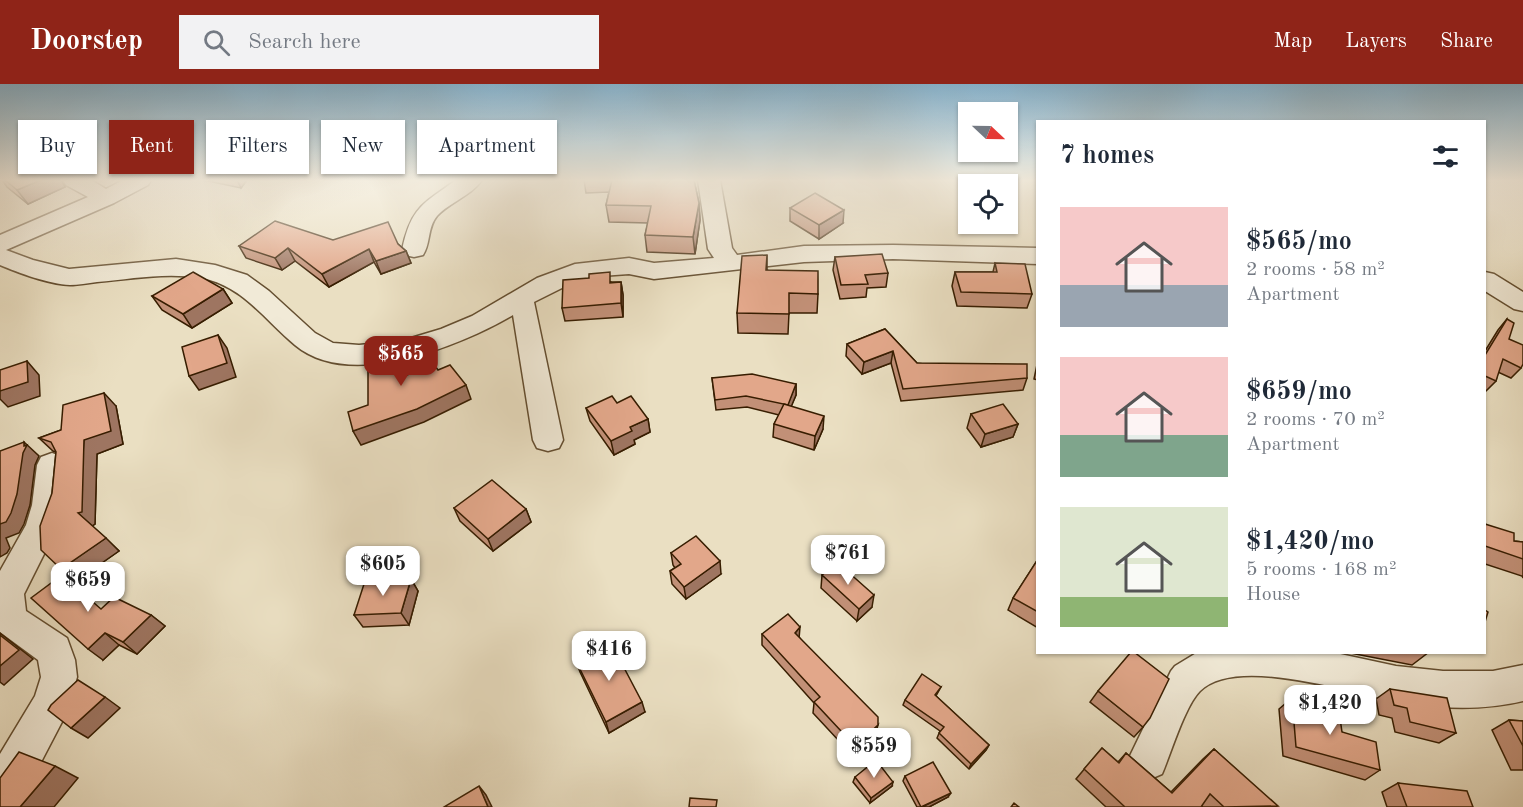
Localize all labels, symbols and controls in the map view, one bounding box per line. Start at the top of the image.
search box [179,15,599,69]
icon: search [200,26,233,59]
text: Doorstep [30,28,143,56]
text: Search here [248,31,361,53]
text: Map [1273,31,1312,52]
text: Layers [1345,31,1407,52]
text: Share [1440,31,1493,52]
north arrow [958,102,1018,162]
map controls [958,102,1018,234]
chip: Buy [18,120,97,174]
chip: Rent [109,120,194,174]
chip: Filters [206,120,309,174]
chip: New [321,120,405,174]
chip: Apartment [417,120,557,174]
icon: filters [1429,140,1462,173]
text: 7 homes [1060,143,1154,169]
button: locate [958,174,1018,234]
text: $565/mo [1246,229,1352,255]
icon: home [1108,231,1180,303]
text: 2 rooms · 58 m² [1246,260,1385,280]
text: Apartment [1246,285,1340,305]
pin: $565 [365,336,437,387]
text: $565 [378,345,424,365]
text: $659/mo [1246,379,1352,405]
icon: home [1108,381,1180,453]
text: 2 rooms · 70 m² [1246,410,1385,430]
text: Apartment [1246,435,1340,455]
text: $1,420/mo [1246,529,1374,555]
icon: home [1108,531,1180,603]
pin: $761 [812,535,884,586]
text: $761 [825,544,871,564]
pin: $605 [347,546,419,597]
text: $605 [360,555,406,575]
text: 5 rooms · 168 m² [1246,560,1396,580]
pin: $659 [52,562,124,613]
text: $659 [65,571,111,591]
text: House [1246,585,1300,605]
pin: $416 [573,631,645,682]
text: $416 [586,640,632,660]
pin: $1,420 [1281,685,1379,736]
text: $1,420 [1298,694,1362,714]
pin: $559 [838,728,910,779]
text: $559 [851,737,897,757]

